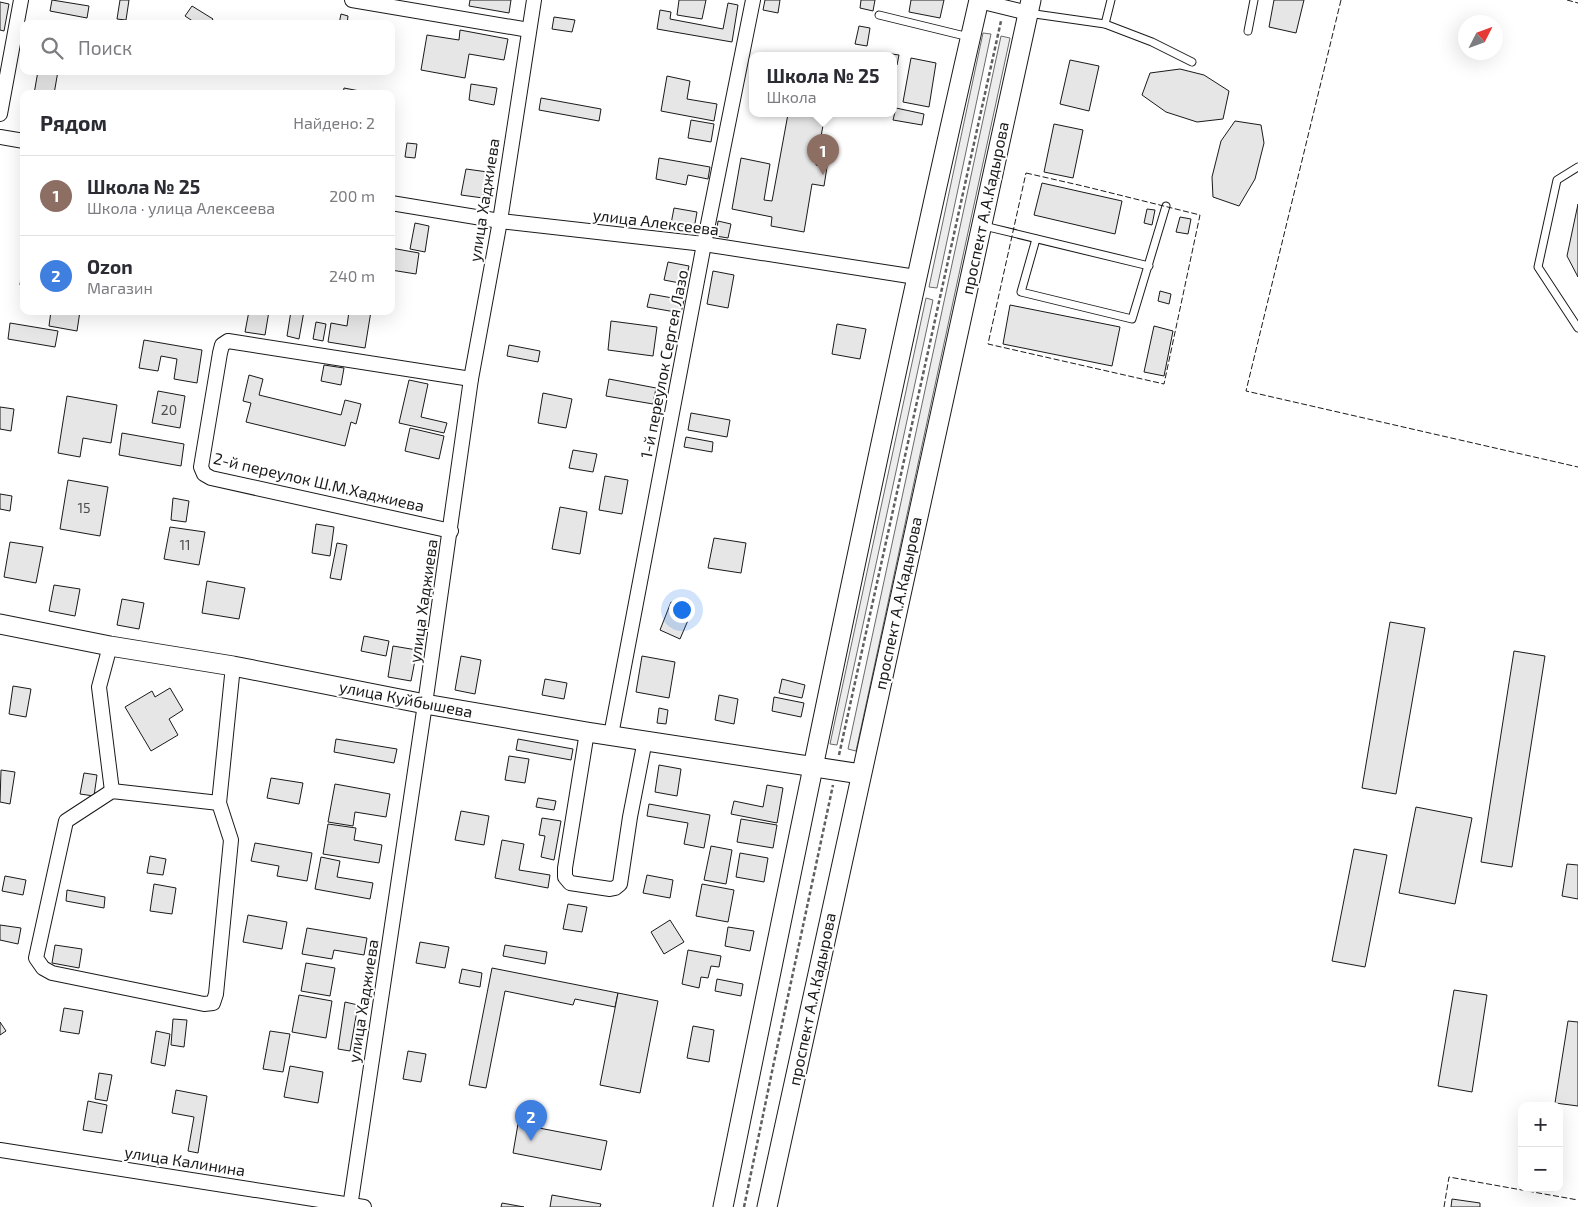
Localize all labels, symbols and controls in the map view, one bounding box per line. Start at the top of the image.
north arrow [1458,15,1503,60]
search box [20,20,395,75]
icon: search [38,34,66,62]
text: Поиск [78,36,132,59]
popup [749,52,897,117]
text: Школа № 25 [766,64,880,87]
text: Школа [766,87,817,106]
text: Рядом [40,110,107,135]
text: Найдено: 2 [293,113,375,132]
street label: проспект А.А.Кадырова [957,120,1012,296]
pin: 1 [807,134,839,175]
street label: улица Хаджиева [464,137,504,263]
text: Школа № 25 [87,175,200,198]
text: 1 [53,186,59,205]
text: 200 m [329,186,375,205]
text: Школа · улица Алексеева [87,198,275,217]
street label: улица Алексеева [592,204,720,240]
text: Ozon [87,255,133,278]
text: 2 [51,266,61,285]
text: 240 m [329,266,375,285]
street label: 1-й переулок Сергея Лазо [636,268,692,460]
text: Магазин [87,278,153,297]
house number: 20 [161,401,177,418]
street label: 2-й переулок Ш.М.Хаджиева [212,448,426,516]
house number: 15 [77,499,91,516]
street label: проспект А.А.Кадырова [870,515,925,691]
house number: 11 [179,536,191,553]
street label: улица Хаджиева [404,538,442,664]
your location [669,597,695,623]
street label: улица Куйбышева [338,676,474,722]
street label: проспект А.А.Кадырова [784,911,839,1087]
street label: улица Хаджиева [343,938,383,1064]
pin: 2 [515,1100,547,1141]
map controls [1518,1102,1563,1192]
button: + [1518,1102,1563,1147]
street label: улица Калинина [123,1142,247,1180]
button: − [1518,1147,1563,1192]

